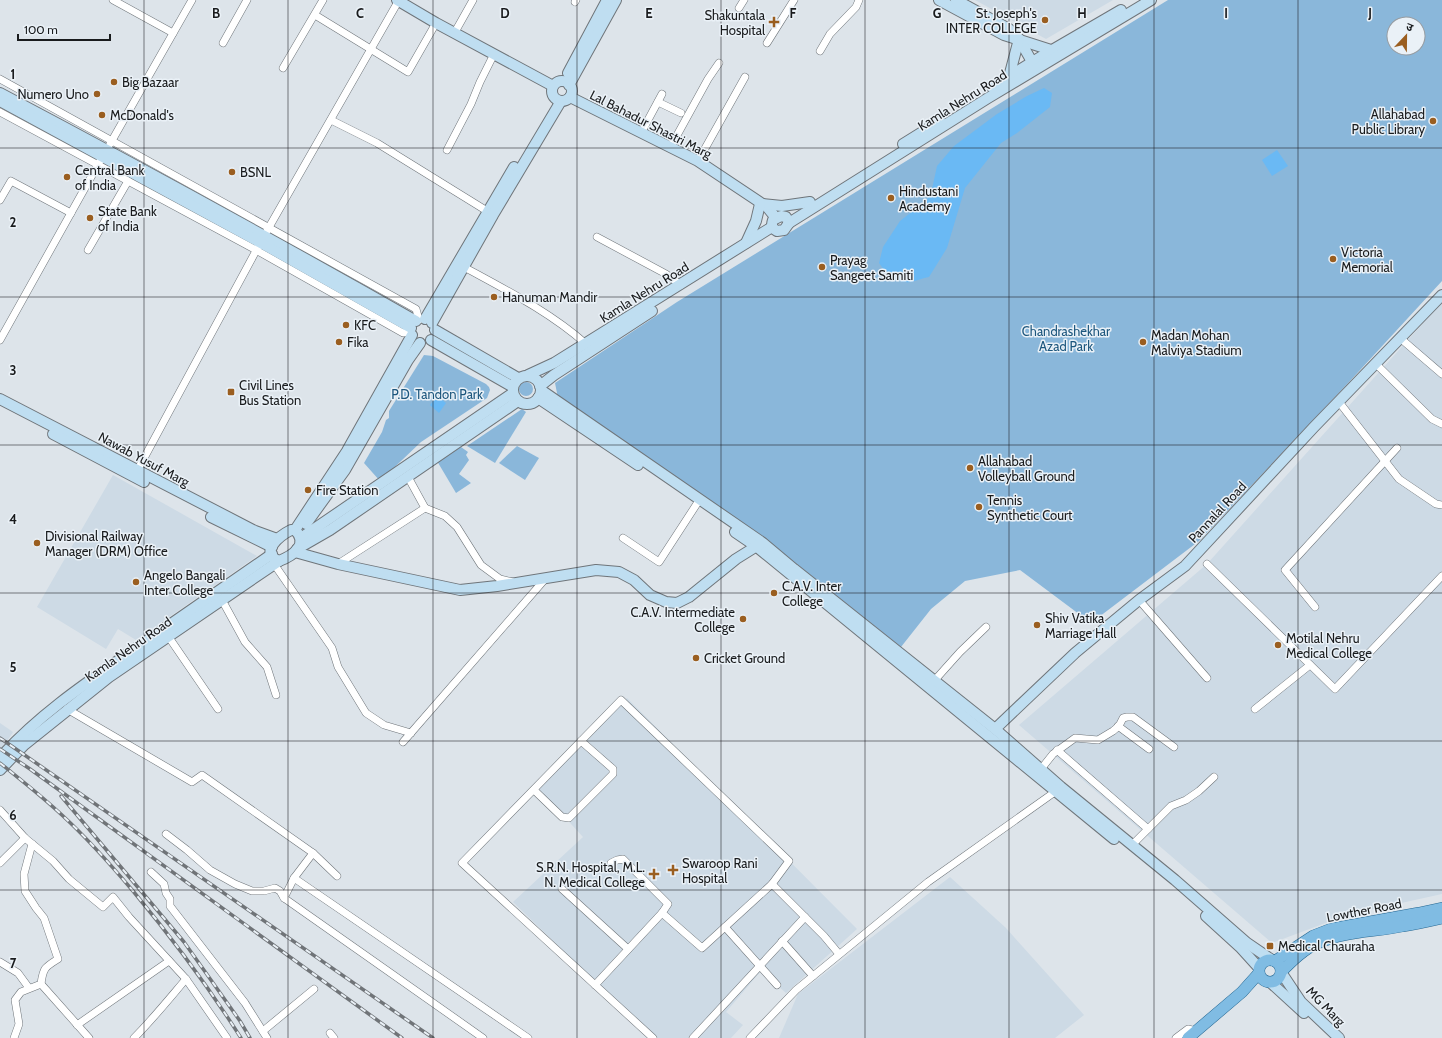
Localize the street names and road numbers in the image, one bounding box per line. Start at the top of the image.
street label: Kamla Nehru Road [915,66,1009,134]
street label: Lal Bahadur Shastri Marg [587,86,715,162]
street label: Kamla Nehru Road [597,258,691,326]
street label: Nawab Yusuf Marg [96,428,193,490]
street label: Pannalal Road [1185,478,1249,546]
street label: Kamla Nehru Road [82,613,174,685]
street label: Lowther Road [1325,895,1403,925]
street label: MG Marg [1303,983,1349,1030]

